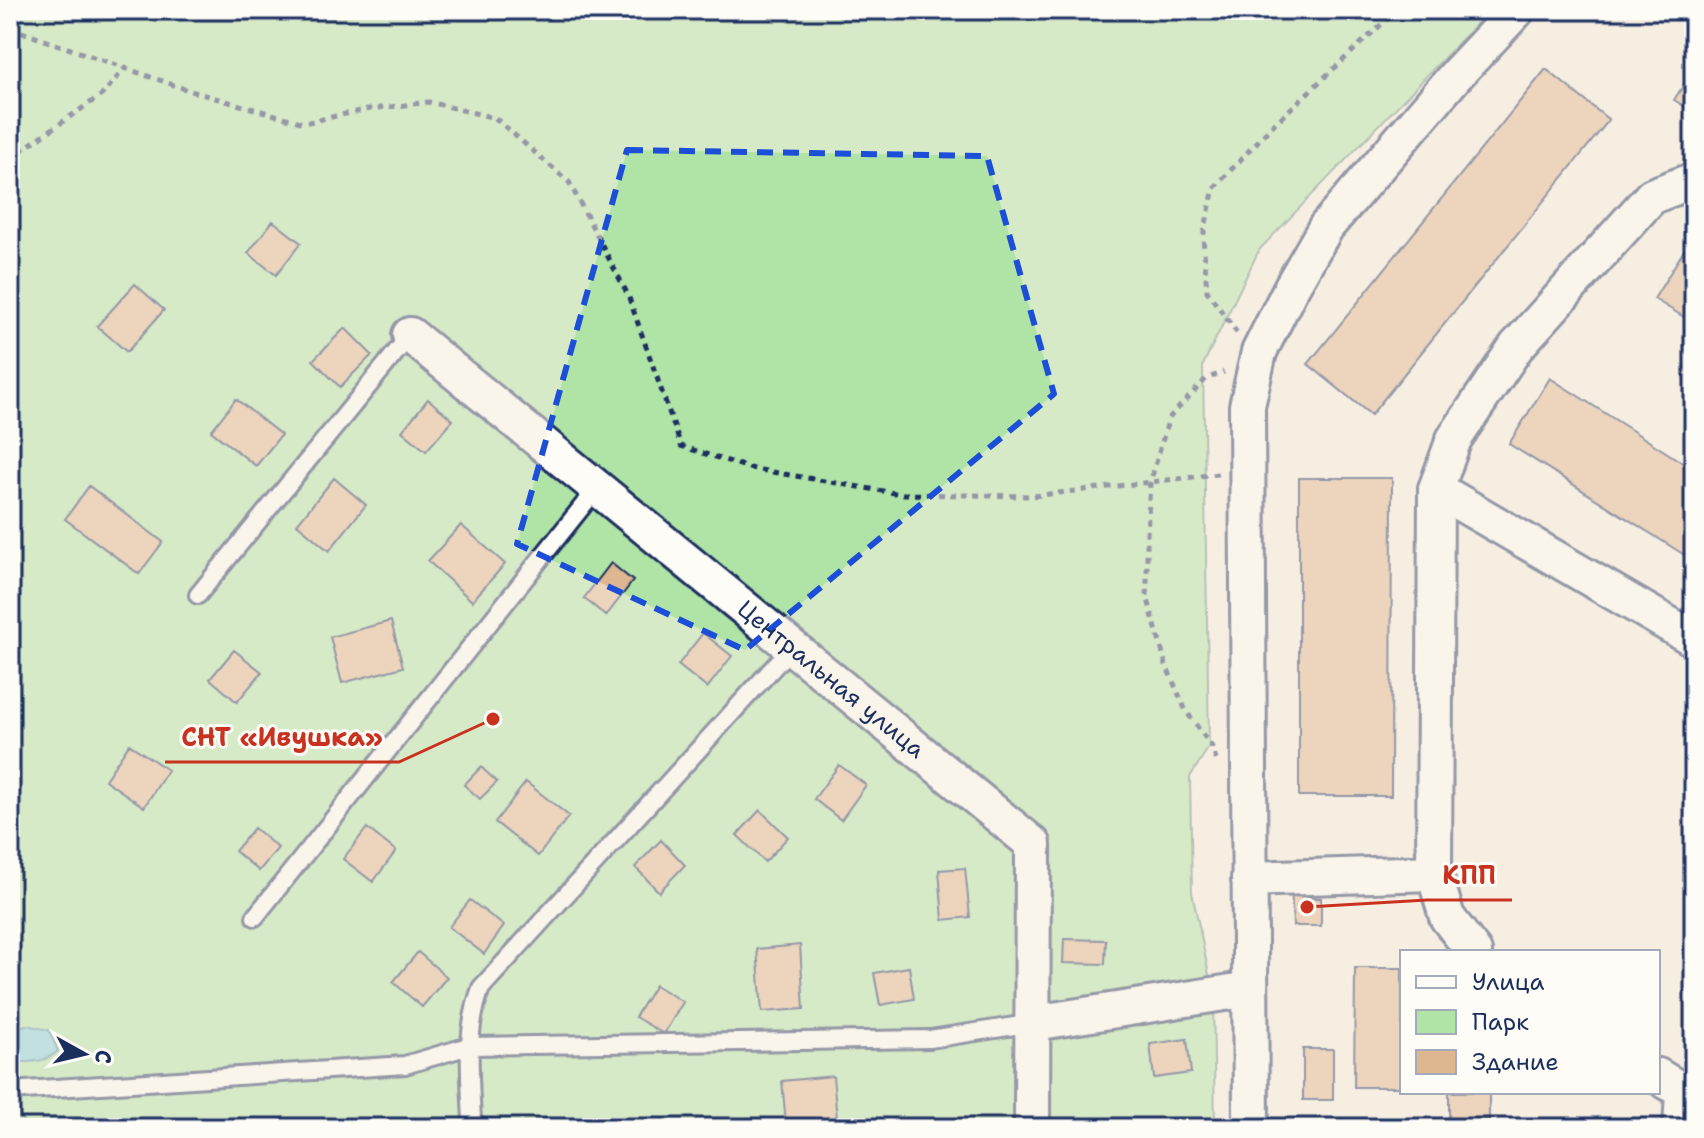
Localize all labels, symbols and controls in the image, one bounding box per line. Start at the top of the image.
street label: Центральная улица [731,593,932,766]
callout: СНТ «Ивушка» [165,712,399,762]
text: СНТ «Ивушка» [181,719,383,754]
callout: КПП [1427,850,1512,900]
text: КПП [1442,857,1496,892]
legend [1400,950,1660,1094]
text: Улица [1472,966,1545,998]
text: Парк [1472,1006,1529,1038]
north arrow [44,1014,124,1094]
text: Здание [1472,1046,1559,1078]
text: С [88,1048,119,1065]

